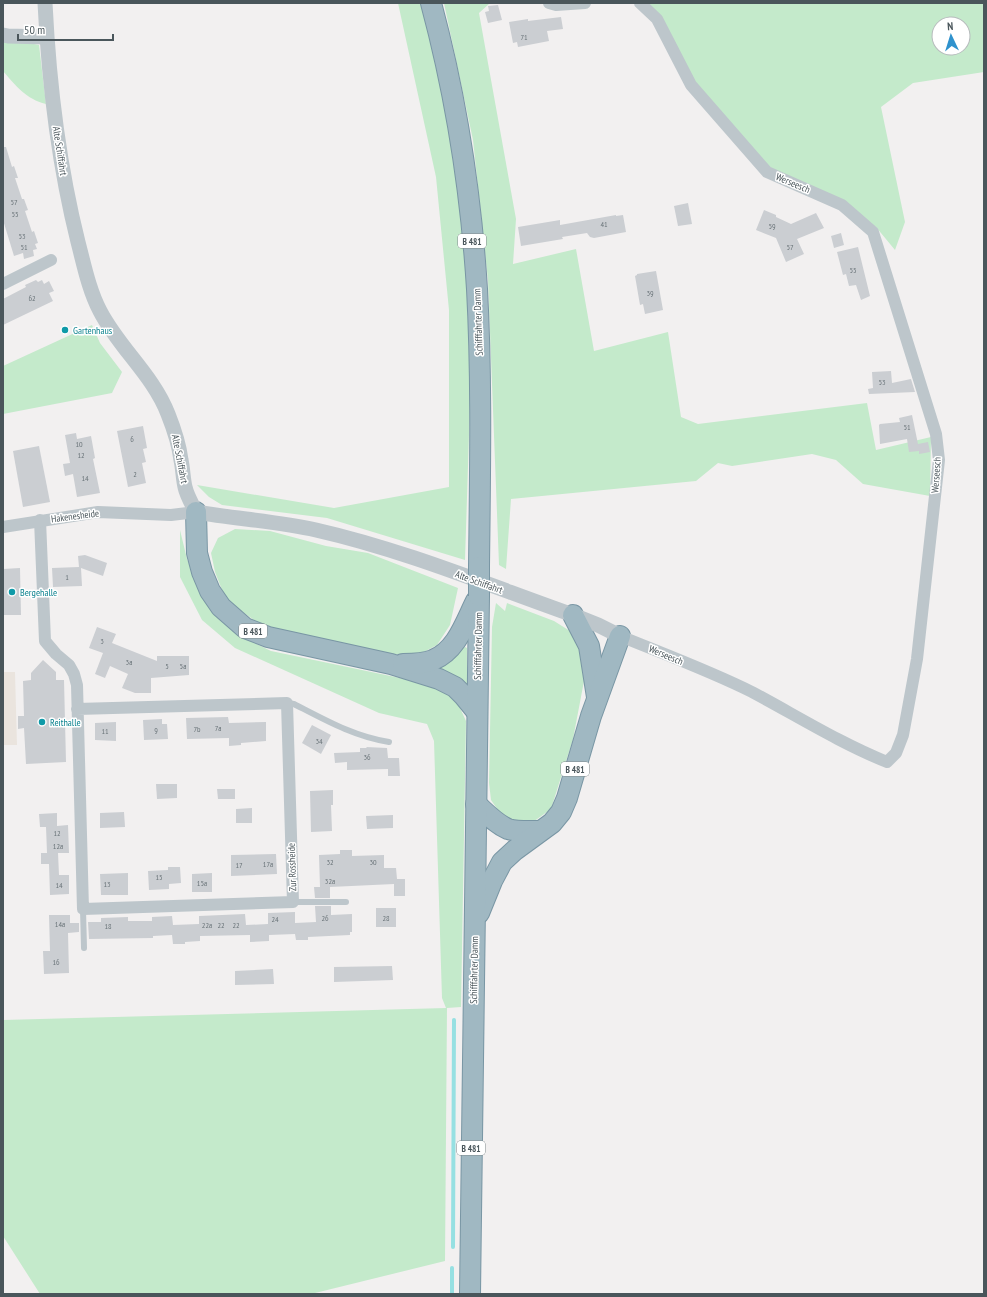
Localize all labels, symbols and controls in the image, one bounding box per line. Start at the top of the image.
scale bar [18,16,113,42]
north arrow [931,16,971,56]
text: N [947,19,954,33]
text: 50 m [24,22,45,37]
house number: 71 [520,32,528,42]
street label: Alte Schiffahrt [50,125,70,177]
street label: Werseesch [774,170,812,196]
house number: 57 [10,197,18,207]
house number: 55 [11,209,19,219]
house number: 41 [600,219,608,229]
house number: 59 [768,221,776,231]
house number: 53 [18,231,26,241]
road number: B 481 [458,234,486,248]
house number: 51 [20,242,28,252]
house number: 57 [786,242,794,252]
house number: 55 [849,265,857,275]
street label: Schifffahrter Damm [470,288,486,356]
house number: 39 [646,288,654,298]
house number: 62 [28,293,36,303]
place label: Gartenhaus [73,324,113,337]
marker: Gartenhaus [60,325,70,335]
house number: 53 [878,377,886,387]
house number: 51 [903,422,911,432]
street label: Alte Schiffahrt [169,433,191,485]
house number: 6 [130,434,134,444]
house number: 10 [75,439,83,449]
house number: 12 [77,450,85,460]
street label: Werseesch [928,457,944,493]
house number: 2 [133,469,137,479]
house number: 14 [81,473,89,483]
street label: Hakenesheide [50,507,100,525]
street label: Alte Schiffahrt [453,567,505,597]
house number: 1 [65,572,69,582]
place label: Bergehalle [20,586,57,599]
marker: Bergehalle [7,587,17,597]
street label: Schifffahrter Damm [471,612,485,680]
road number: B 481 [239,624,267,638]
house number: 3 [100,636,104,646]
street label: Werseesch [647,642,685,668]
house number: 3a [126,657,132,667]
house number: 5 [165,661,169,671]
house number: 5a [180,661,186,671]
place label: Reithalle [50,716,81,729]
marker: Reithalle [37,717,47,727]
house number: 7a [215,723,221,733]
house number: 7b [193,724,201,734]
house number: 9 [154,725,158,735]
house number: 11 [101,726,109,736]
house number: 34 [315,736,323,746]
house number: 36 [363,752,371,762]
road number: B 481 [561,762,589,776]
house number: 12 [53,828,61,838]
house number: 12a [53,841,63,851]
street label: Zur Rossheide [285,843,299,891]
house number: 32 [326,857,334,867]
house number: 30 [369,857,377,867]
house number: 17a [263,859,273,869]
house number: 17 [235,860,243,870]
house number: 15 [155,872,163,882]
house number: 32a [325,876,335,886]
house number: 15a [197,878,207,888]
house number: 13 [103,879,111,889]
house number: 14 [55,880,63,890]
house number: 26 [321,913,329,923]
house number: 28 [382,913,390,923]
house number: 24 [271,914,279,924]
house number: 14a [55,919,65,929]
house number: 22a [202,920,212,930]
house number: 22 [217,920,225,930]
house number: 22 [232,920,240,930]
house number: 18 [104,921,112,931]
street label: Schifffahrter Damm [467,936,481,1004]
house number: 16 [52,957,60,967]
road number: B 481 [457,1141,485,1155]

